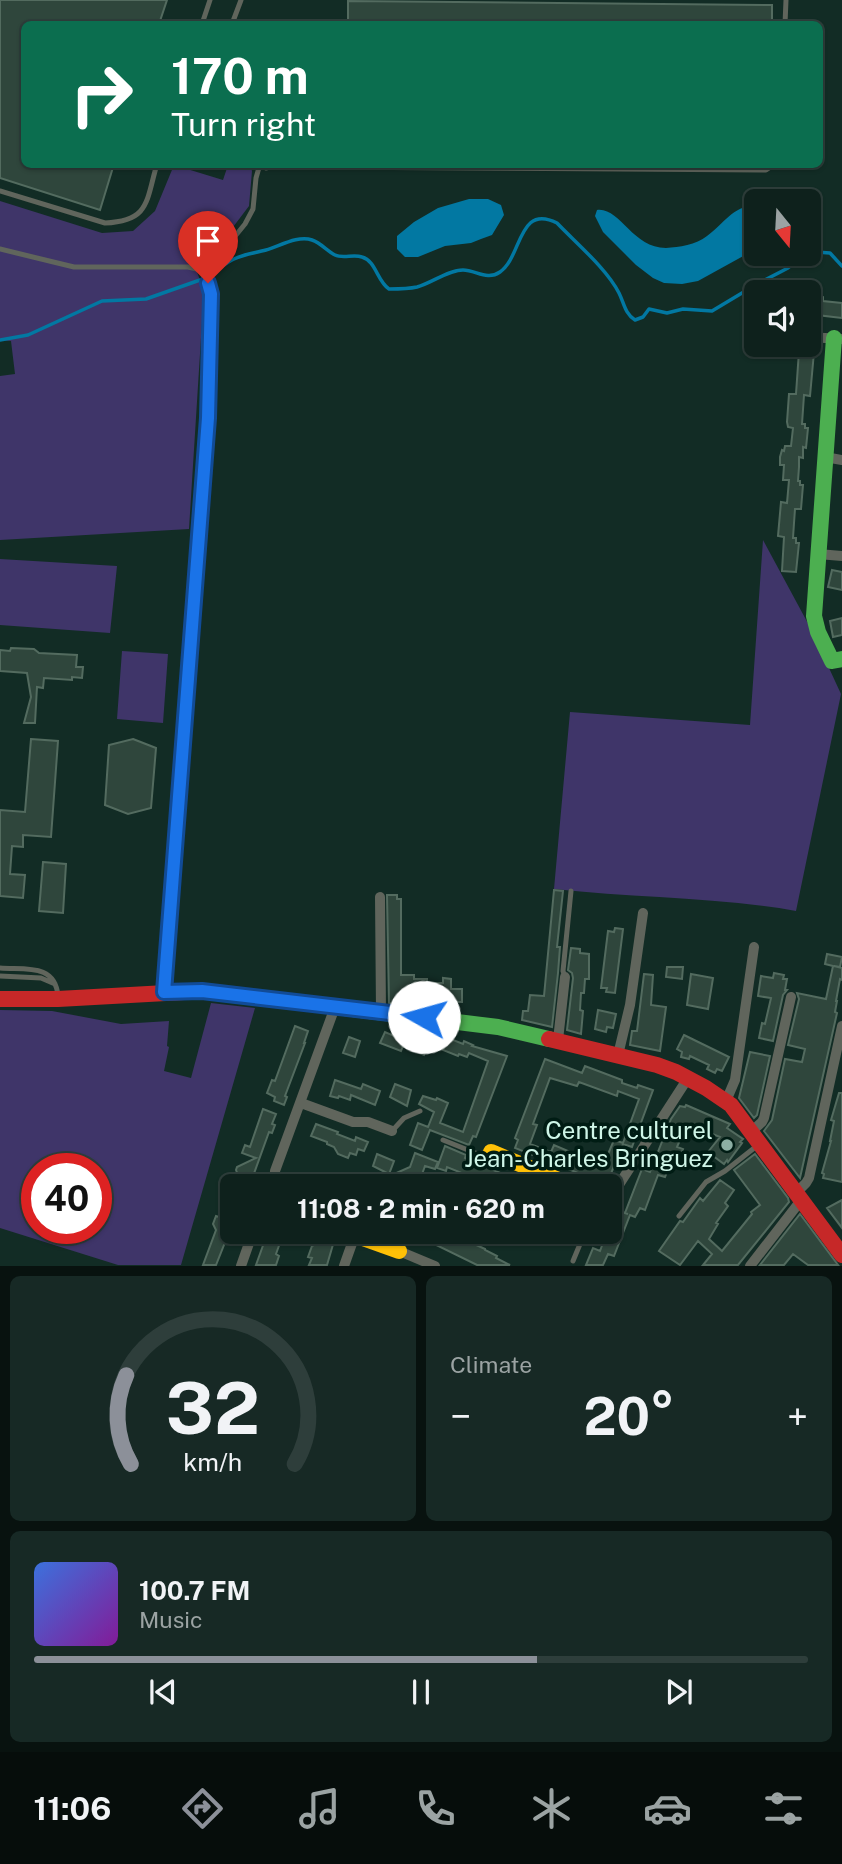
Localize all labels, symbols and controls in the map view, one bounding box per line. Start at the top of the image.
text: 170 m [171,47,309,105]
icon: right [56,49,147,140]
text: Turn right [171,106,316,143]
north arrow [744,189,821,266]
map controls [744,189,821,357]
pin [178,211,238,283]
icon: arrive [189,222,227,260]
button: sound [744,280,821,357]
position arrow [387,980,461,1054]
place label: Centre culturel Jean-Charles Bringuez [464,1116,713,1172]
marker: Centre culturel Jean-Charles Bringuez [719,1137,735,1153]
speed limit sign: 40 [21,1153,112,1244]
text: 11:08 · 2 min · 620 m [297,1193,545,1224]
text: Climate [450,1351,532,1378]
text: 32 [166,1366,260,1451]
text: 20° [583,1386,675,1447]
text: − [450,1394,471,1439]
text: + [787,1394,808,1439]
text: km/h [184,1447,242,1477]
text: 100.7 FM [139,1575,250,1606]
text: Music [139,1606,203,1633]
icon: previous [144,1673,182,1711]
icon: pause [402,1673,440,1711]
icon: next [660,1673,698,1711]
icon: directions [178,1784,227,1833]
icon: music [295,1784,344,1833]
icon: phone [411,1784,460,1833]
icon: climate [527,1784,576,1833]
icon: car [643,1784,692,1833]
icon: filters [759,1784,808,1833]
text: 11:06 [34,1790,111,1827]

